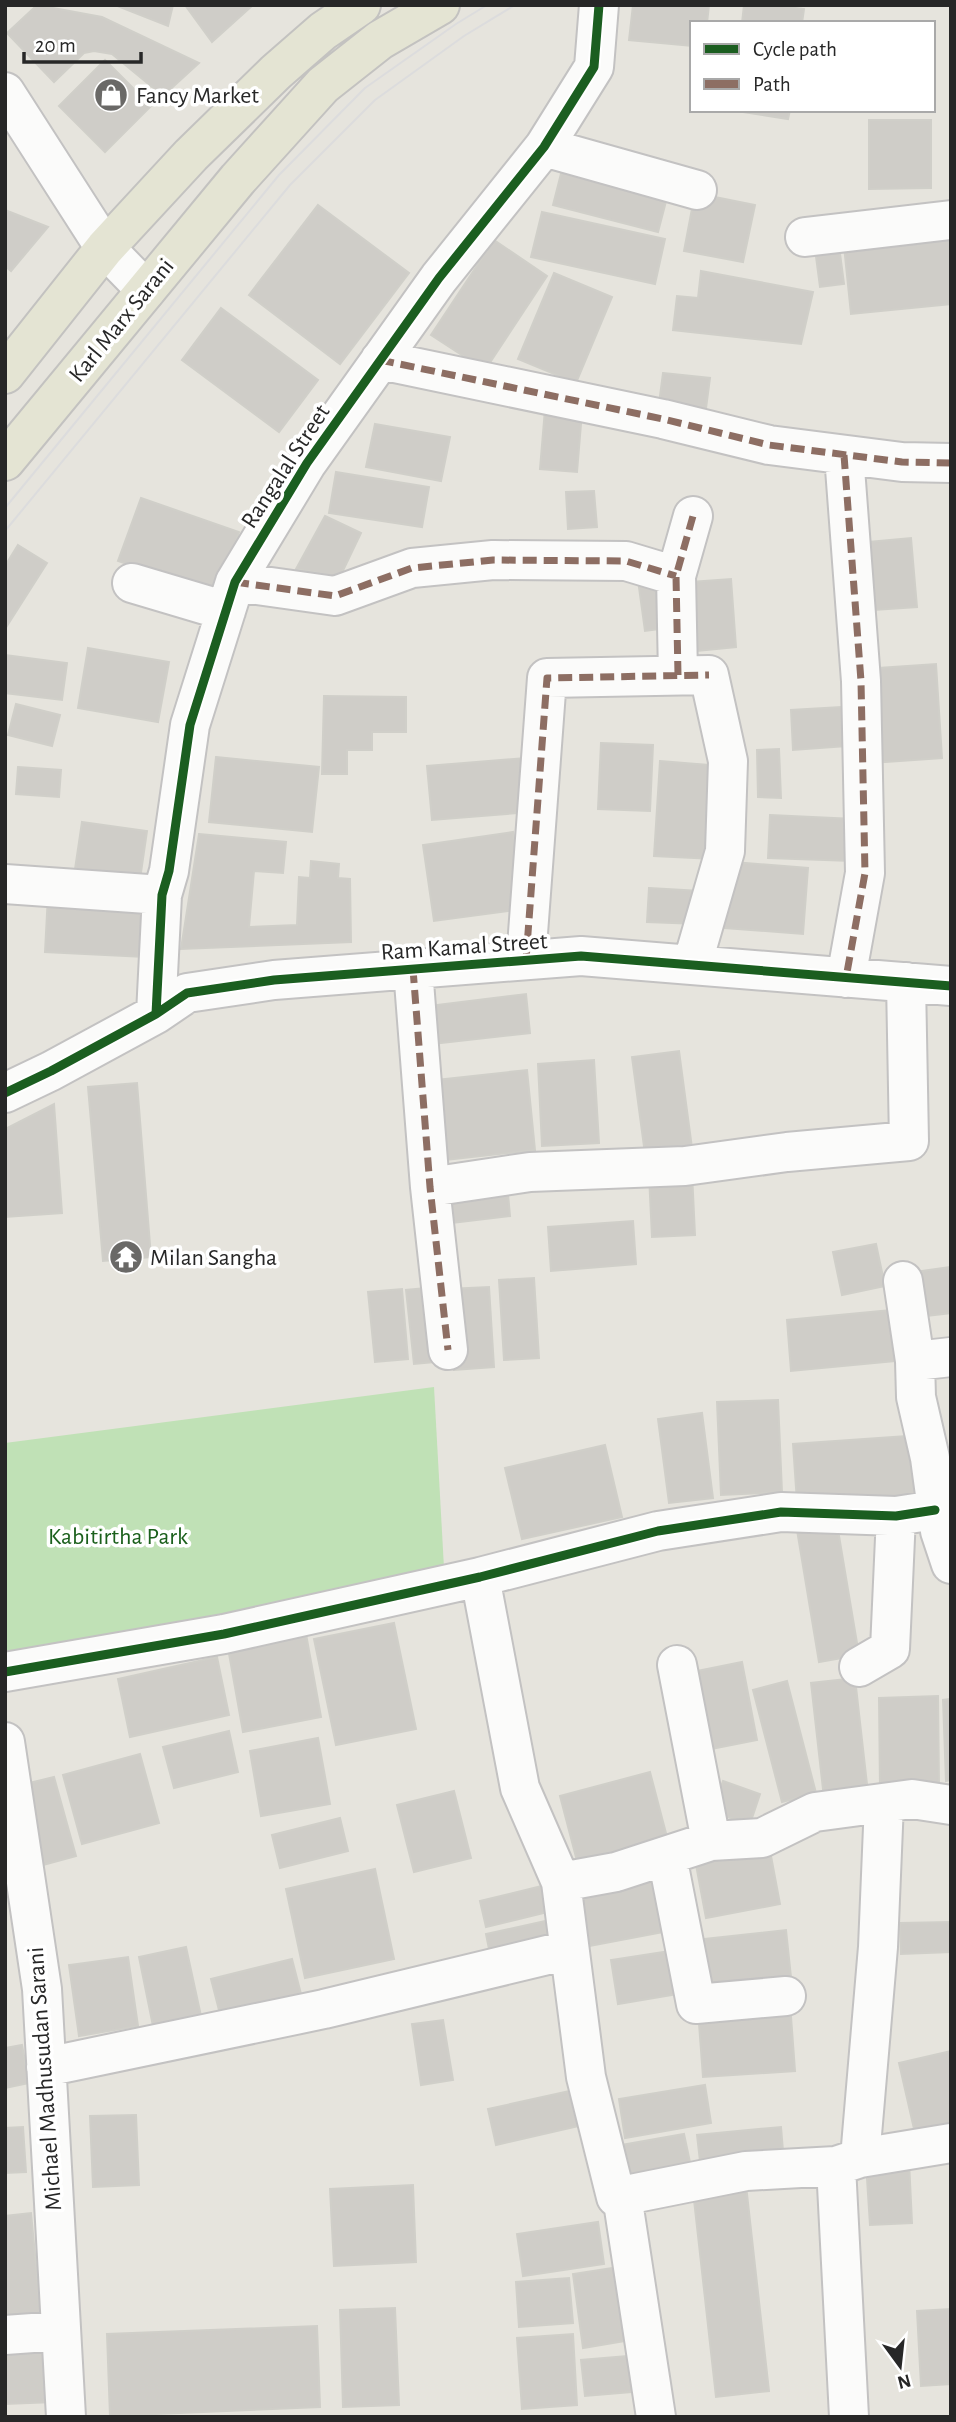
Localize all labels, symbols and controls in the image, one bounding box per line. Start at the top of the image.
scale bar [24,21,142,65]
legend [690,21,935,112]
text: 20 m [35,35,76,56]
text: Cycle path [753,39,837,60]
text: Path [753,74,791,95]
shop icon: Fancy Market [92,76,130,114]
place label: Fancy Market [136,84,259,108]
street label: Karl Marx Sarani [65,254,179,387]
street label: Rangalal Street [237,400,335,533]
street label: Ram Kamal Street [380,929,549,965]
temple icon: Milan Sangha [107,1238,145,1276]
place label: Milan Sangha [150,1246,277,1270]
park label: Kabitirtha Park [48,1525,188,1549]
street label: Michael Madhusudan Sarani [24,1946,66,2212]
north arrow [865,2331,935,2401]
text: N [895,2370,913,2392]

